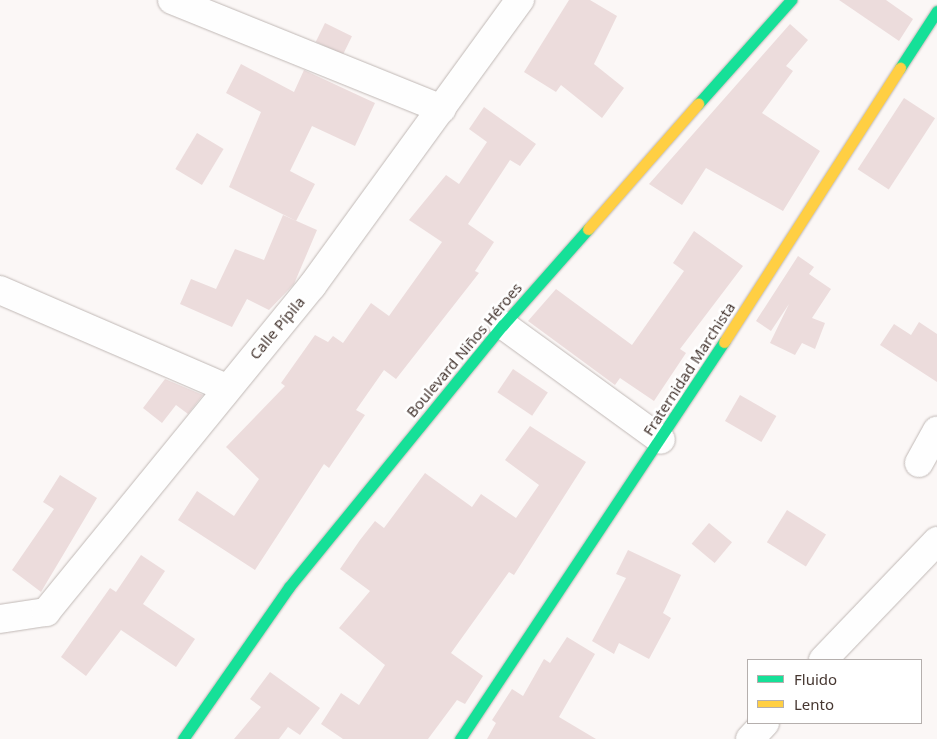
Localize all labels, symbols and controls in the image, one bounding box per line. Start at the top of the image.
street label: Boulevard Niños Héroes [402,279,526,421]
street label: Calle Pípila [246,293,308,363]
street label: Fraternidad Marchista [639,299,739,439]
legend [747,659,922,724]
text: Fluido [794,669,837,689]
text: Lento [794,694,834,714]

